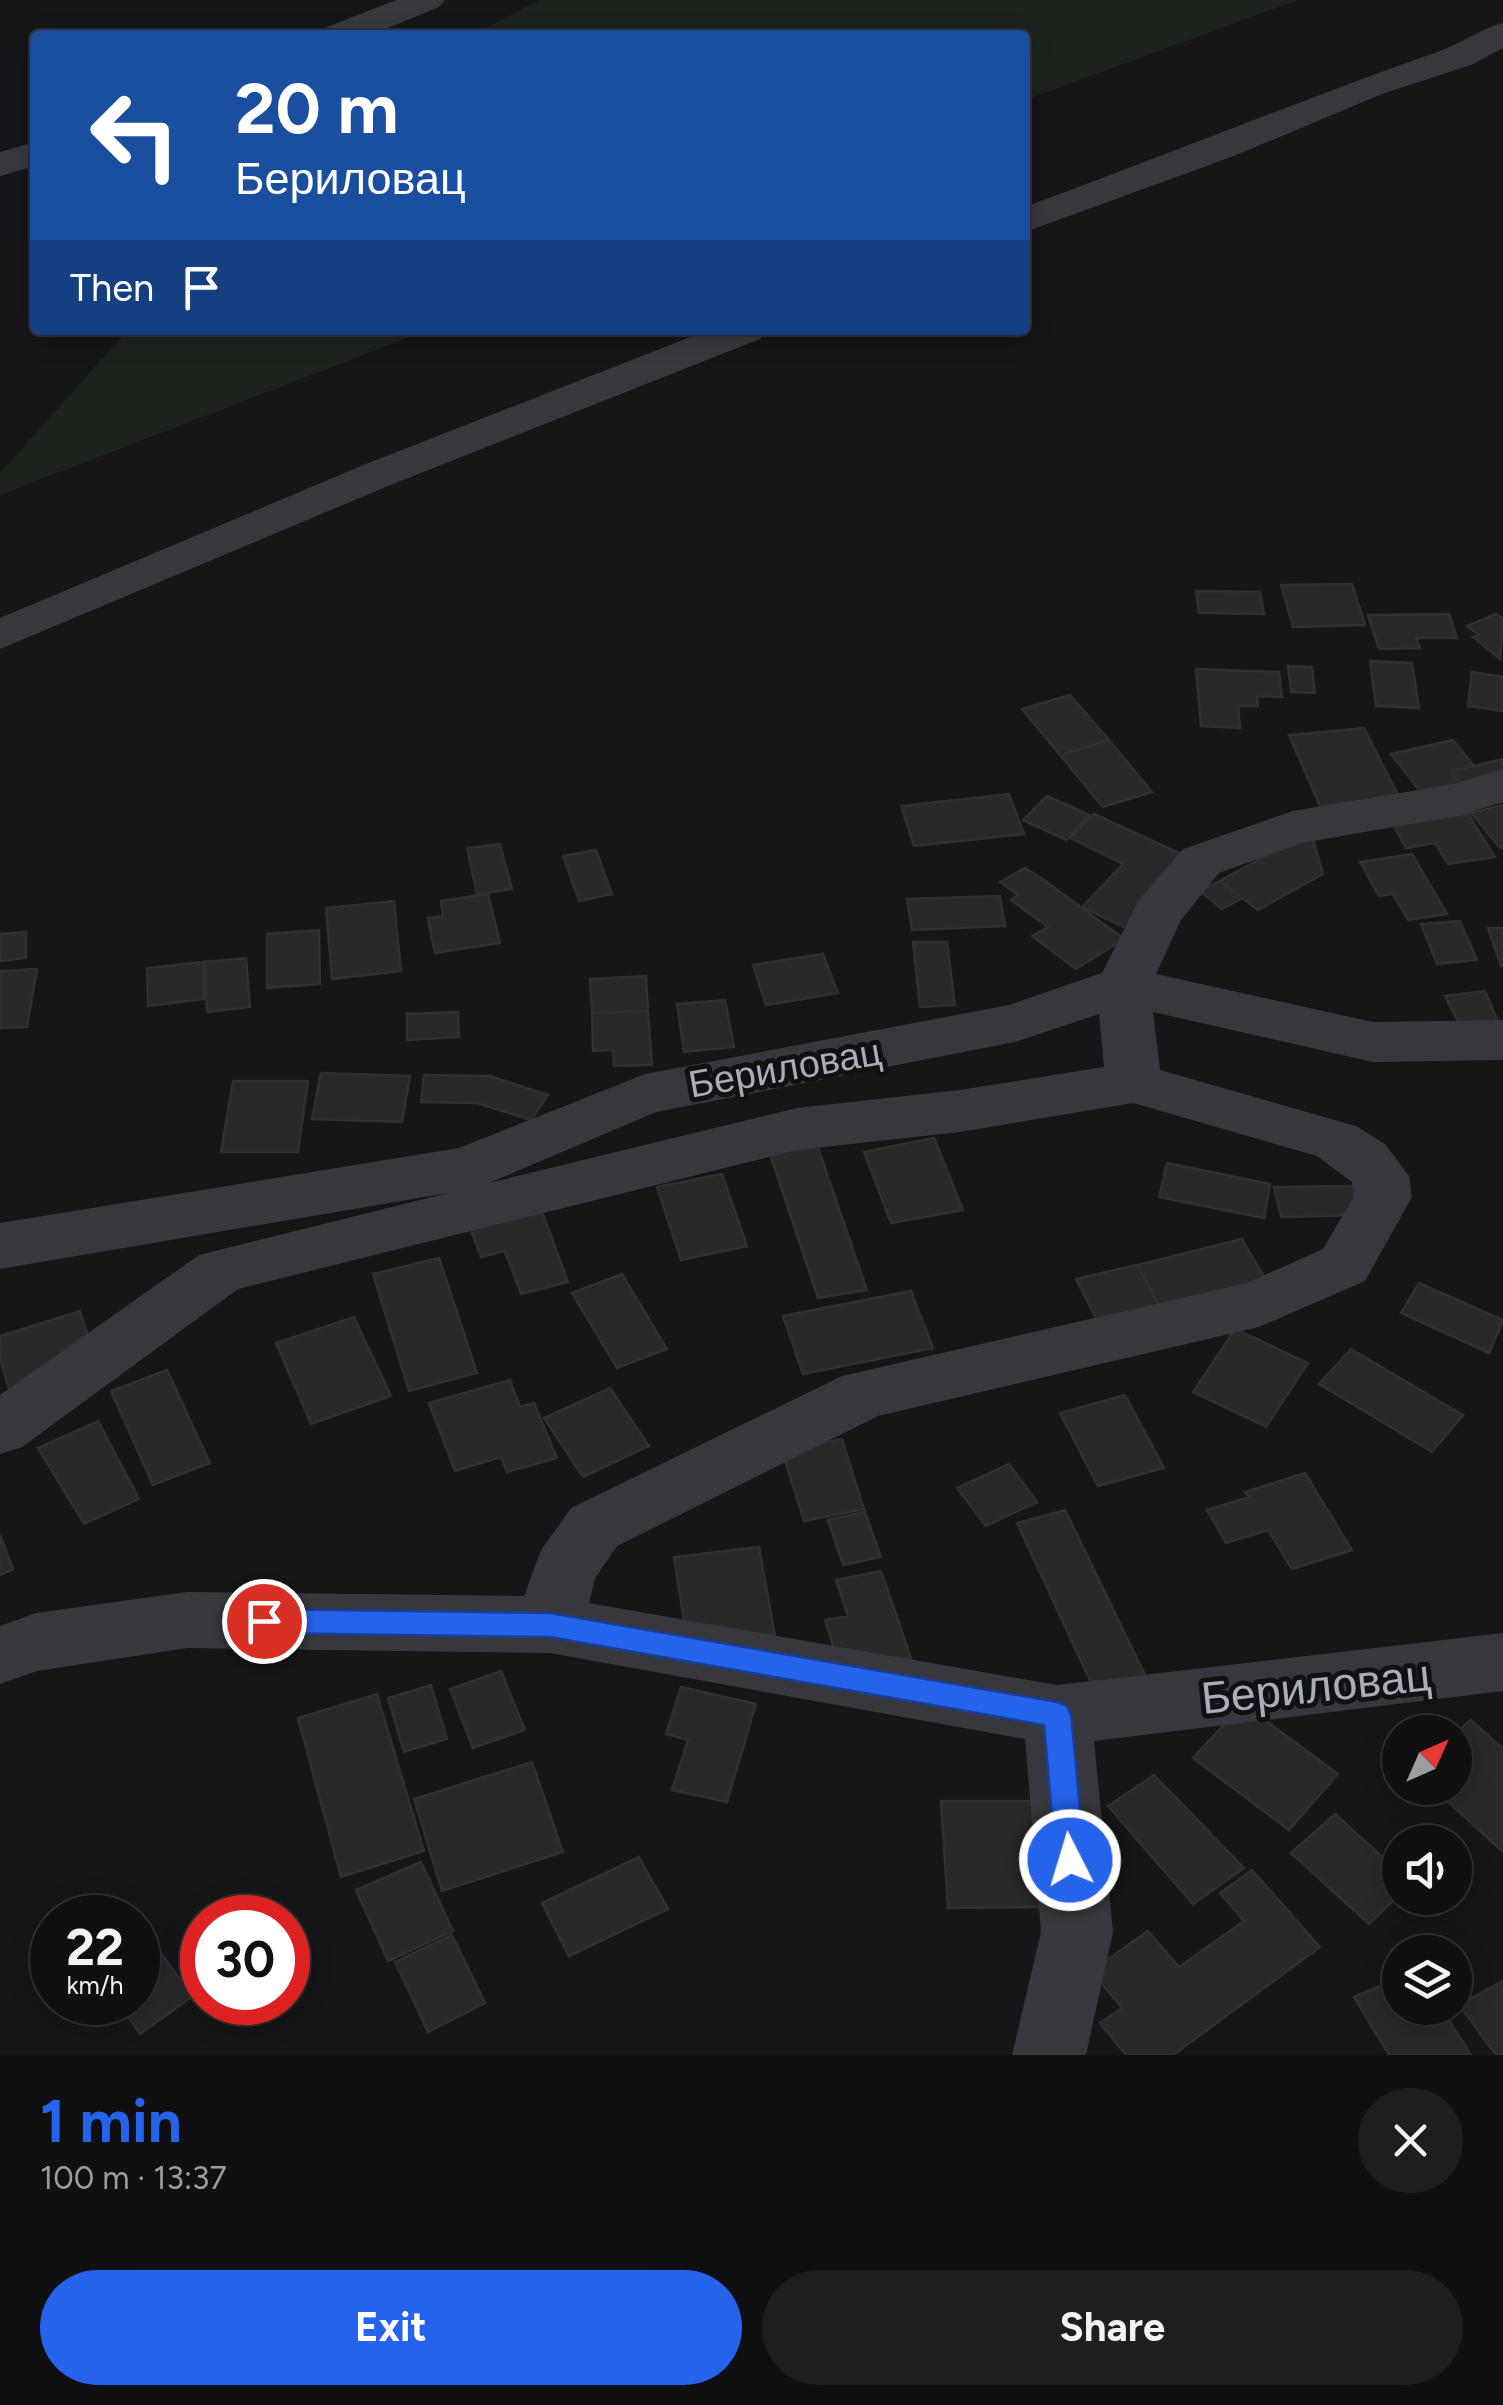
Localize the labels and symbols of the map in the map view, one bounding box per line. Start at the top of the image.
street label: Бериловац [685,1028,885,1108]
pin [222,1579,307,1664]
street label: Бериловац [1198,1647,1434,1725]
north arrow [1382,1715,1472,1805]
position arrow [1018,1808,1122,1912]
speed limit sign: 30 [180,1895,310,2025]

